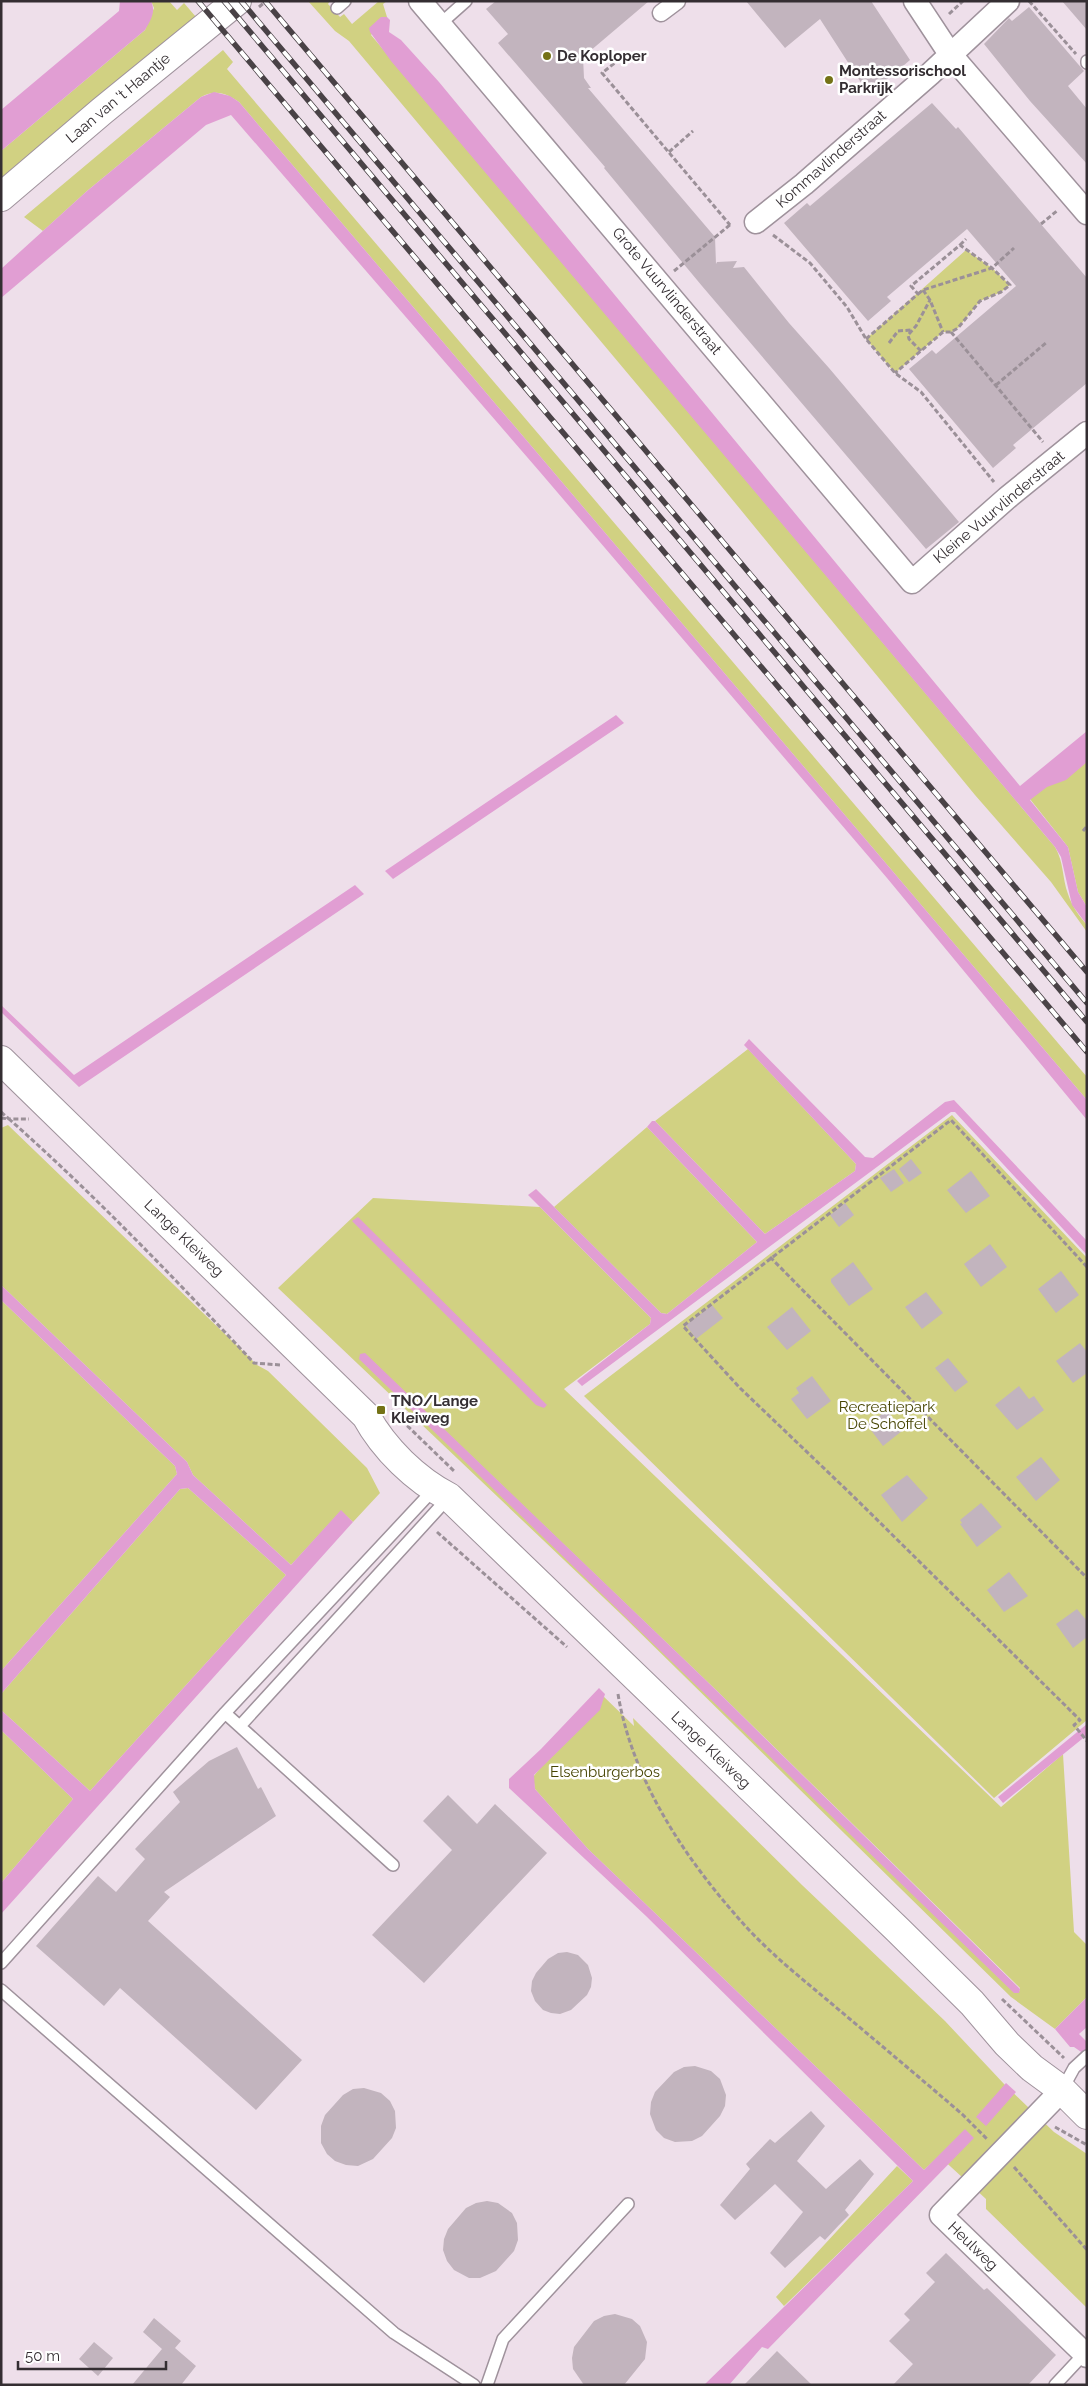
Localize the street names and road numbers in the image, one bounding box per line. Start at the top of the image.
street label: Laan van 't Haantje [62,49,174,147]
street label: Kommavlinderstraat [772,106,890,212]
street label: Grote Vuurvlinderstraat [609,224,725,358]
street label: Kleine Vuurvlinderstraat [930,447,1068,567]
street label: Lange Kleiweg [141,1196,227,1280]
street label: Lange Kleiweg [668,1708,754,1792]
street label: Heulweg [944,2218,1002,2274]

